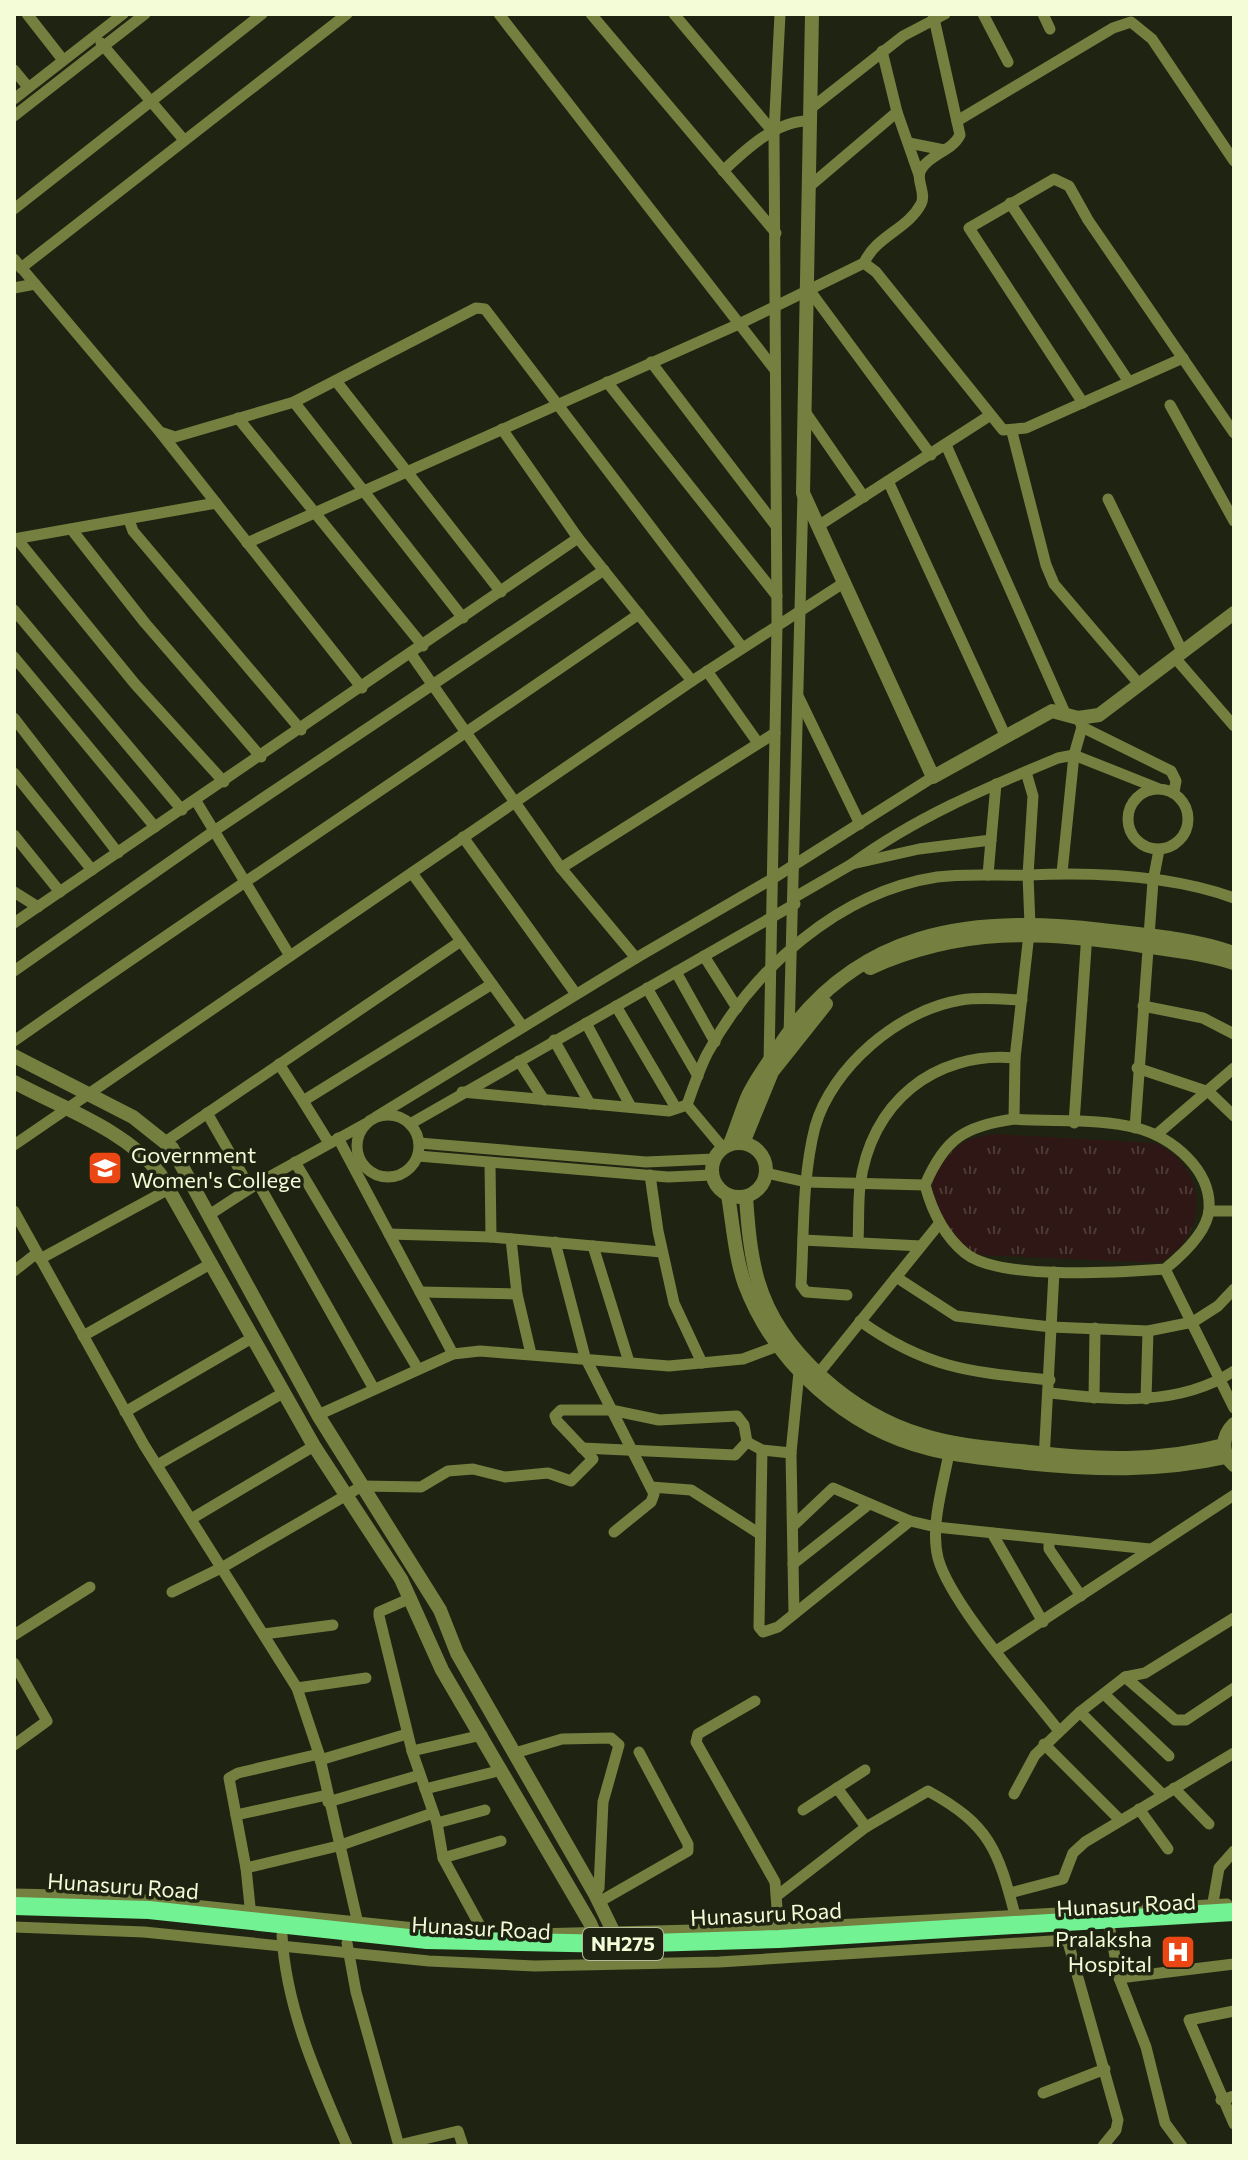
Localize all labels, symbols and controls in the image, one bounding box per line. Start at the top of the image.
place label: Government Women's College [131,1141,301,1193]
school or university icon: Government Women's College [86,1149,124,1187]
street label: Hunasuru Road [46,1867,200,1904]
street label: Hunasur Road [1056,1887,1196,1922]
street label: Hunasuru Road [689,1896,843,1931]
street label: Hunasur Road [411,1910,551,1945]
place label: Pralaksha Hospital [1055,1925,1152,1977]
road number: NH275 [583,1928,663,1960]
hospital icon: Pralaksha Hospital [1159,1933,1197,1971]

